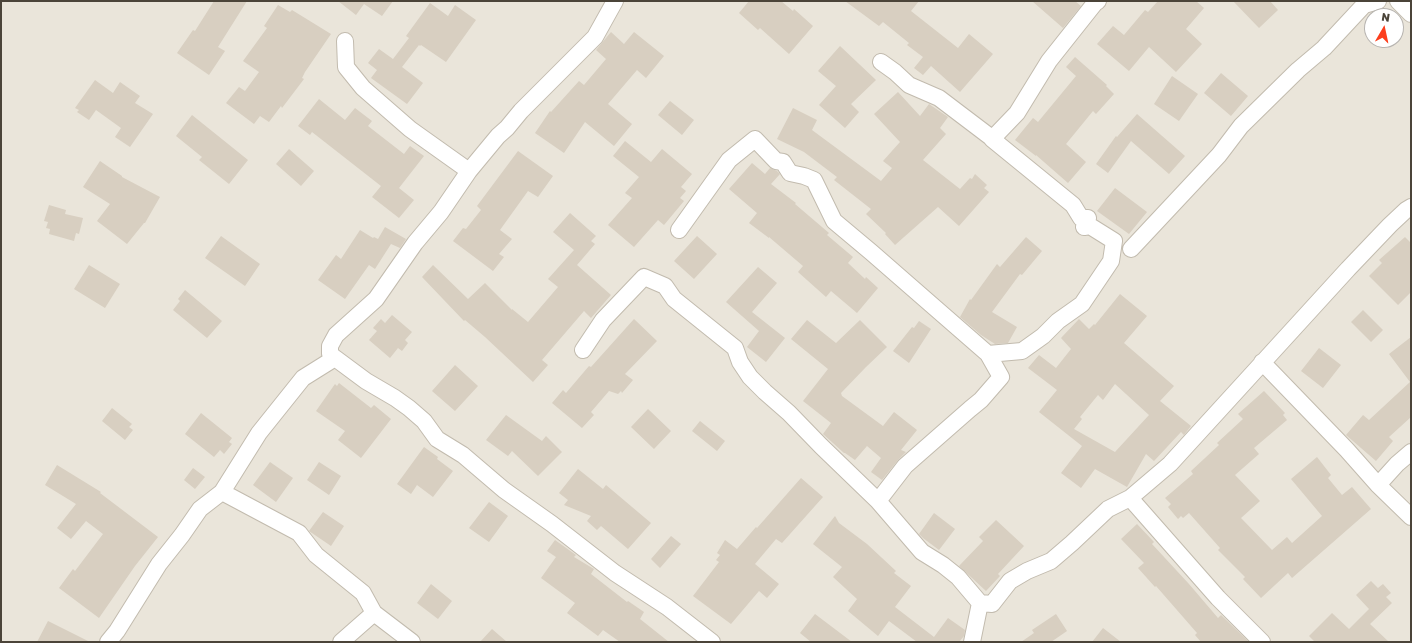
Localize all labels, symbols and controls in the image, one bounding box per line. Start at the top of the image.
north arrow [1364,8,1404,48]
text: N [1381,10,1391,24]

